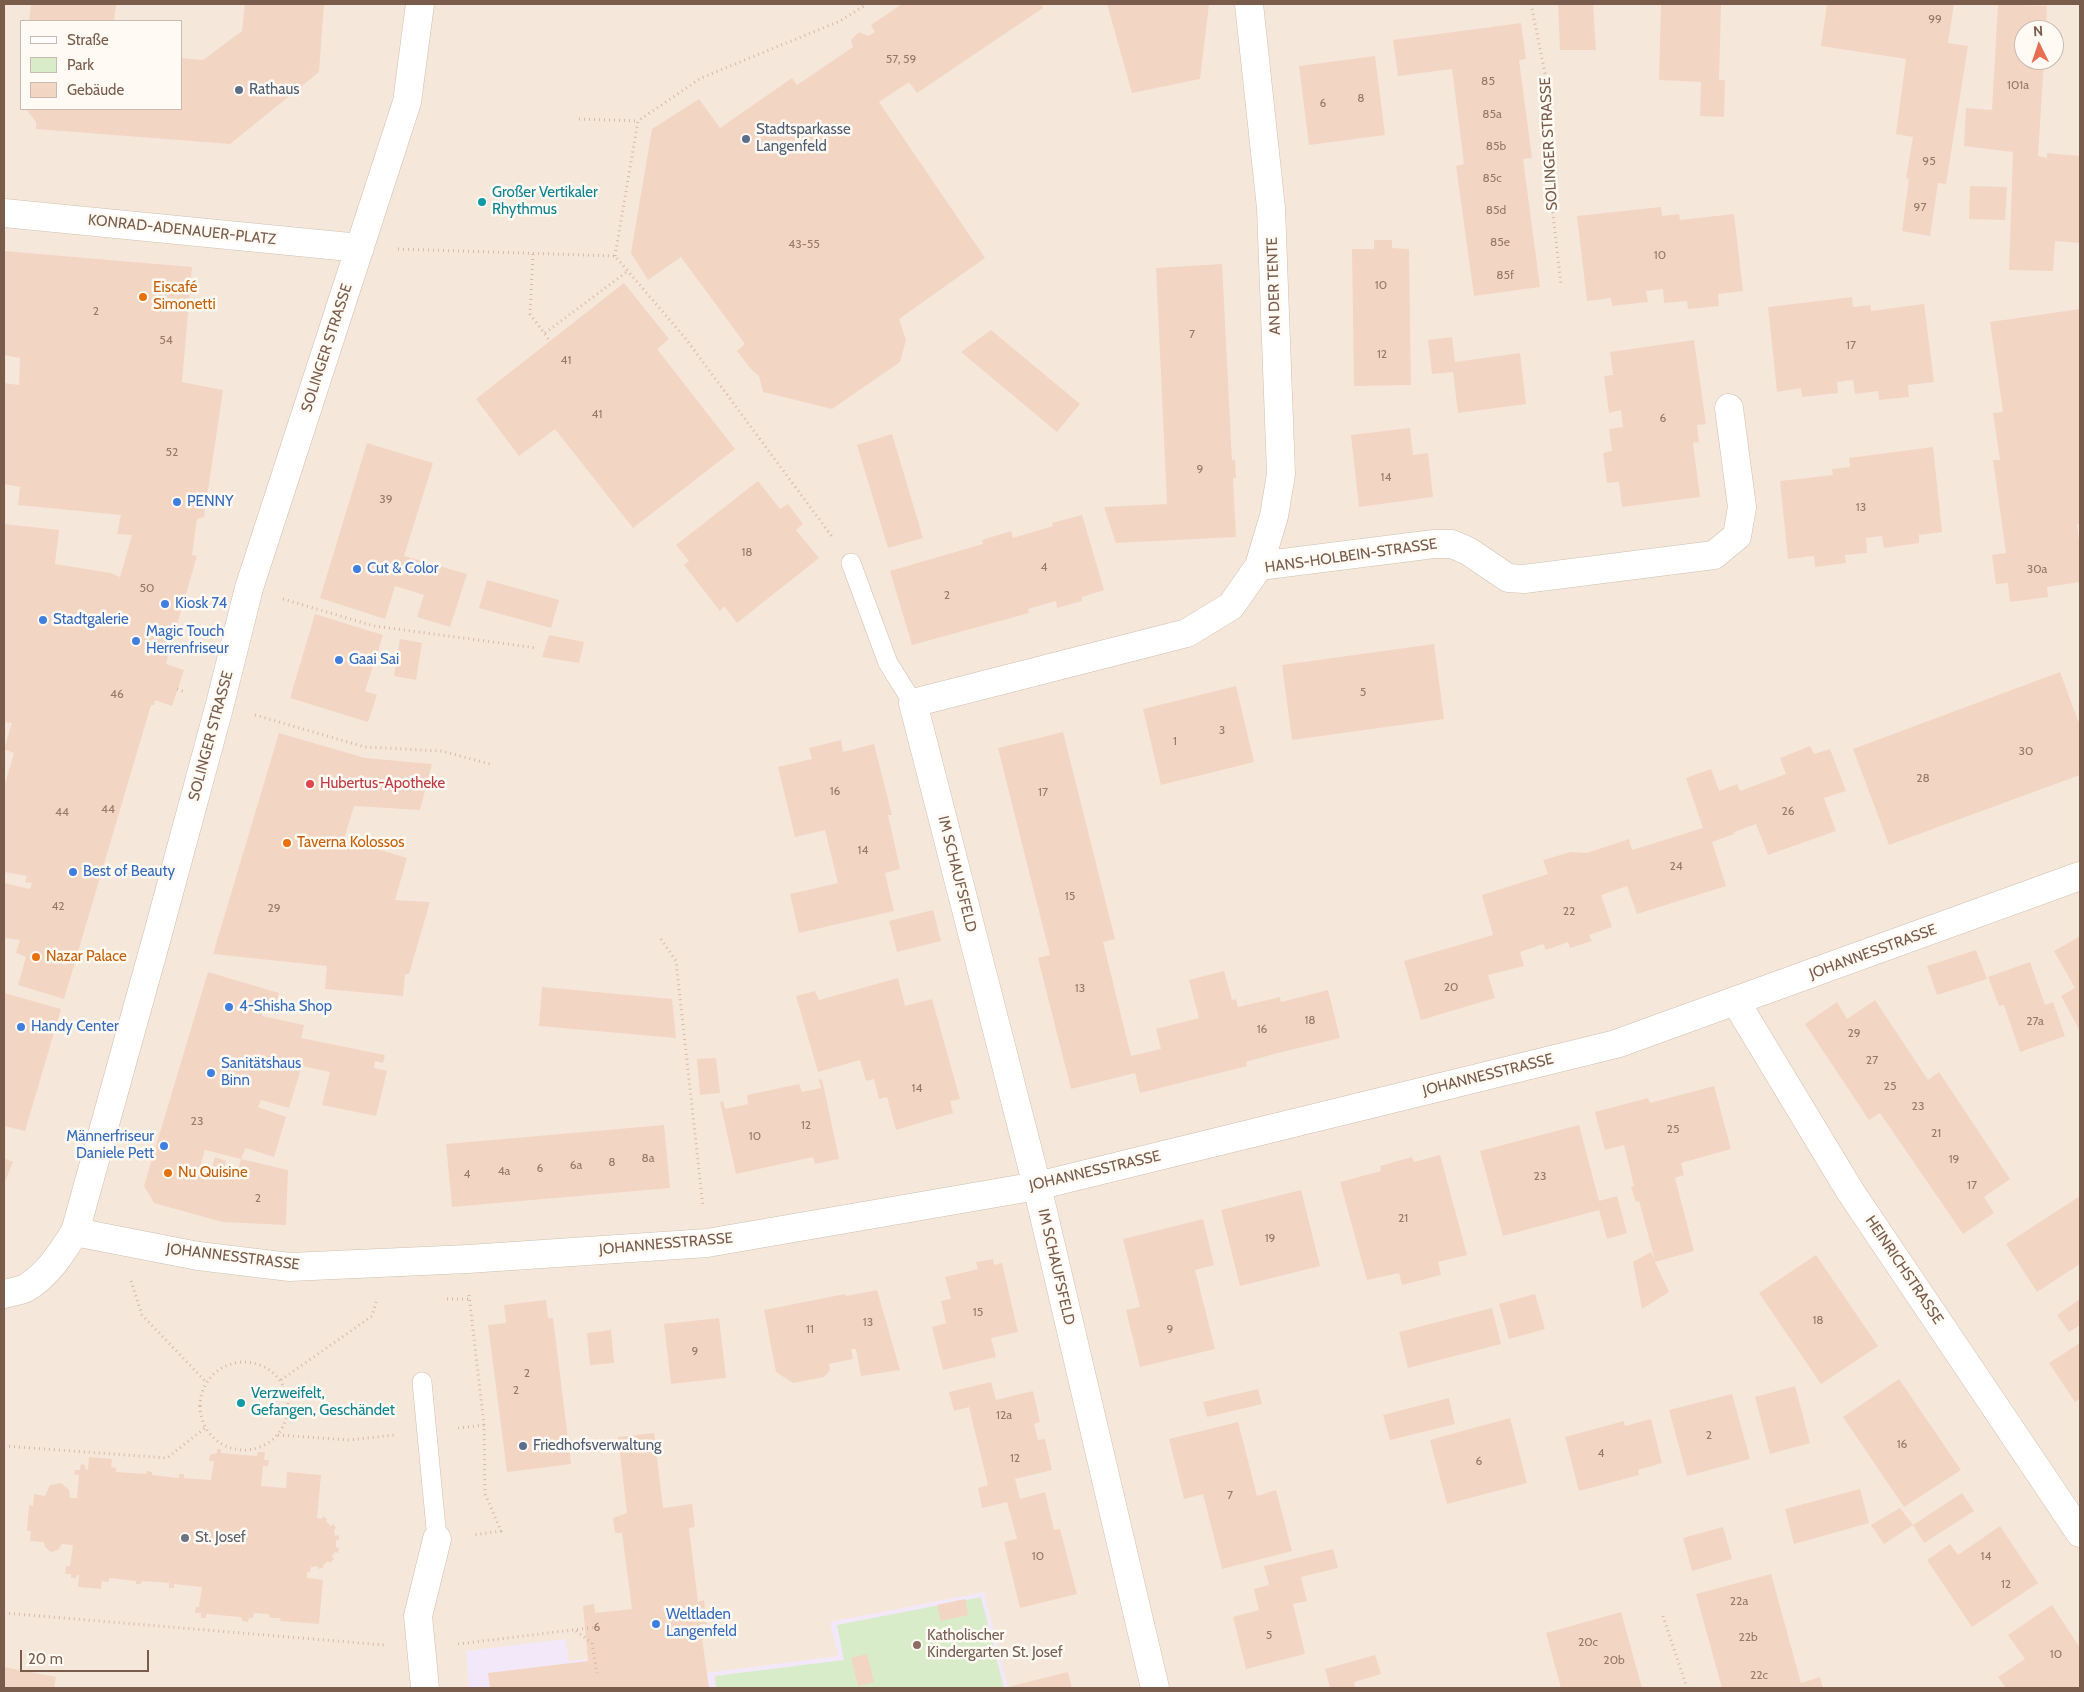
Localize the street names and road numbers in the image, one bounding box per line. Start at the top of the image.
street label: SOLINGER STRASSE [1537,77,1561,211]
street label: KONRAD-ADENAUER-PLATZ [87,211,277,249]
street label: AN DER TENTE [1263,237,1285,335]
street label: SOLINGER STRASSE [298,282,356,414]
street label: HANS-HOLBEIN-STRASSE [1264,535,1438,577]
street label: SOLINGER STRASSE [185,669,237,803]
street label: IM SCHAUFSFELD [934,814,980,934]
street label: JOHANNESSTRASSE [1807,921,1939,983]
street label: JOHANNESSTRASSE [1421,1050,1555,1100]
street label: JOHANNESSTRASSE [1028,1147,1162,1195]
street label: IM SCHAUFSFELD [1034,1207,1078,1327]
street label: HEINRICHSTRASSE [1861,1212,1947,1328]
street label: JOHANNESSTRASSE [598,1229,734,1259]
street label: JOHANNESSTRASSE [165,1240,301,1274]

